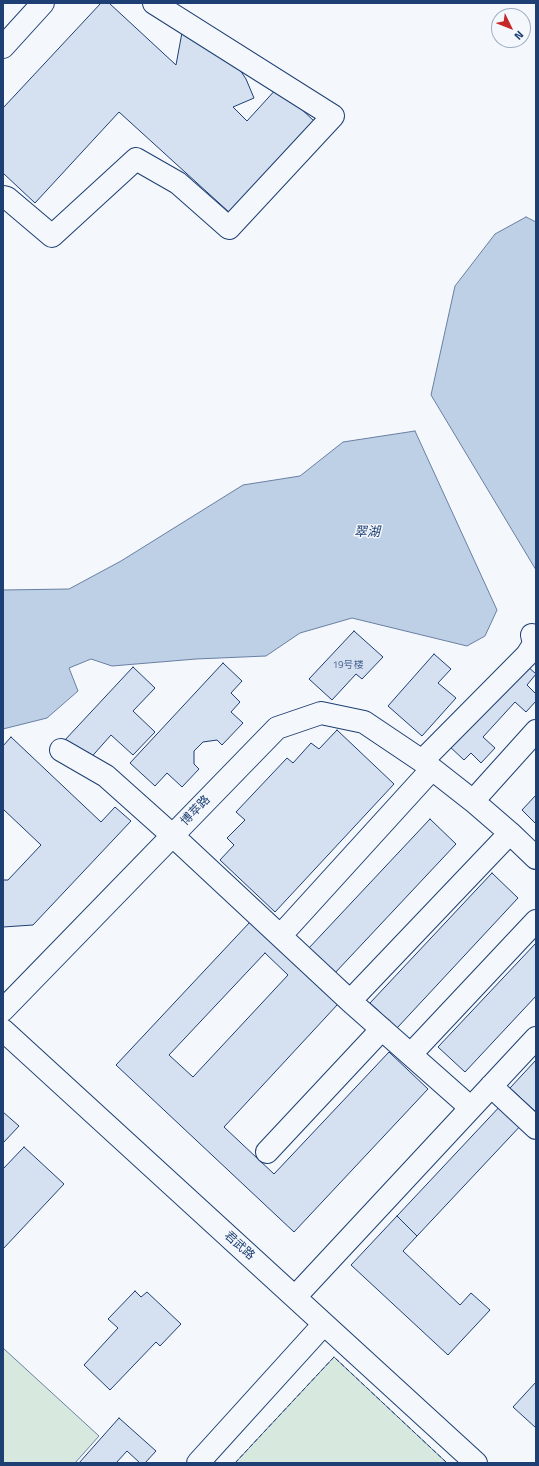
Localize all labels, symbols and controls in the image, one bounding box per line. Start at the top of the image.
north arrow [491,8,531,48]
text: N [511,27,527,44]
water label: 翠湖 [354,525,380,541]
house number: 19号楼 [332,660,364,672]
street label: 博萃路 [178,793,214,829]
street label: 君武路 [221,1229,257,1263]

